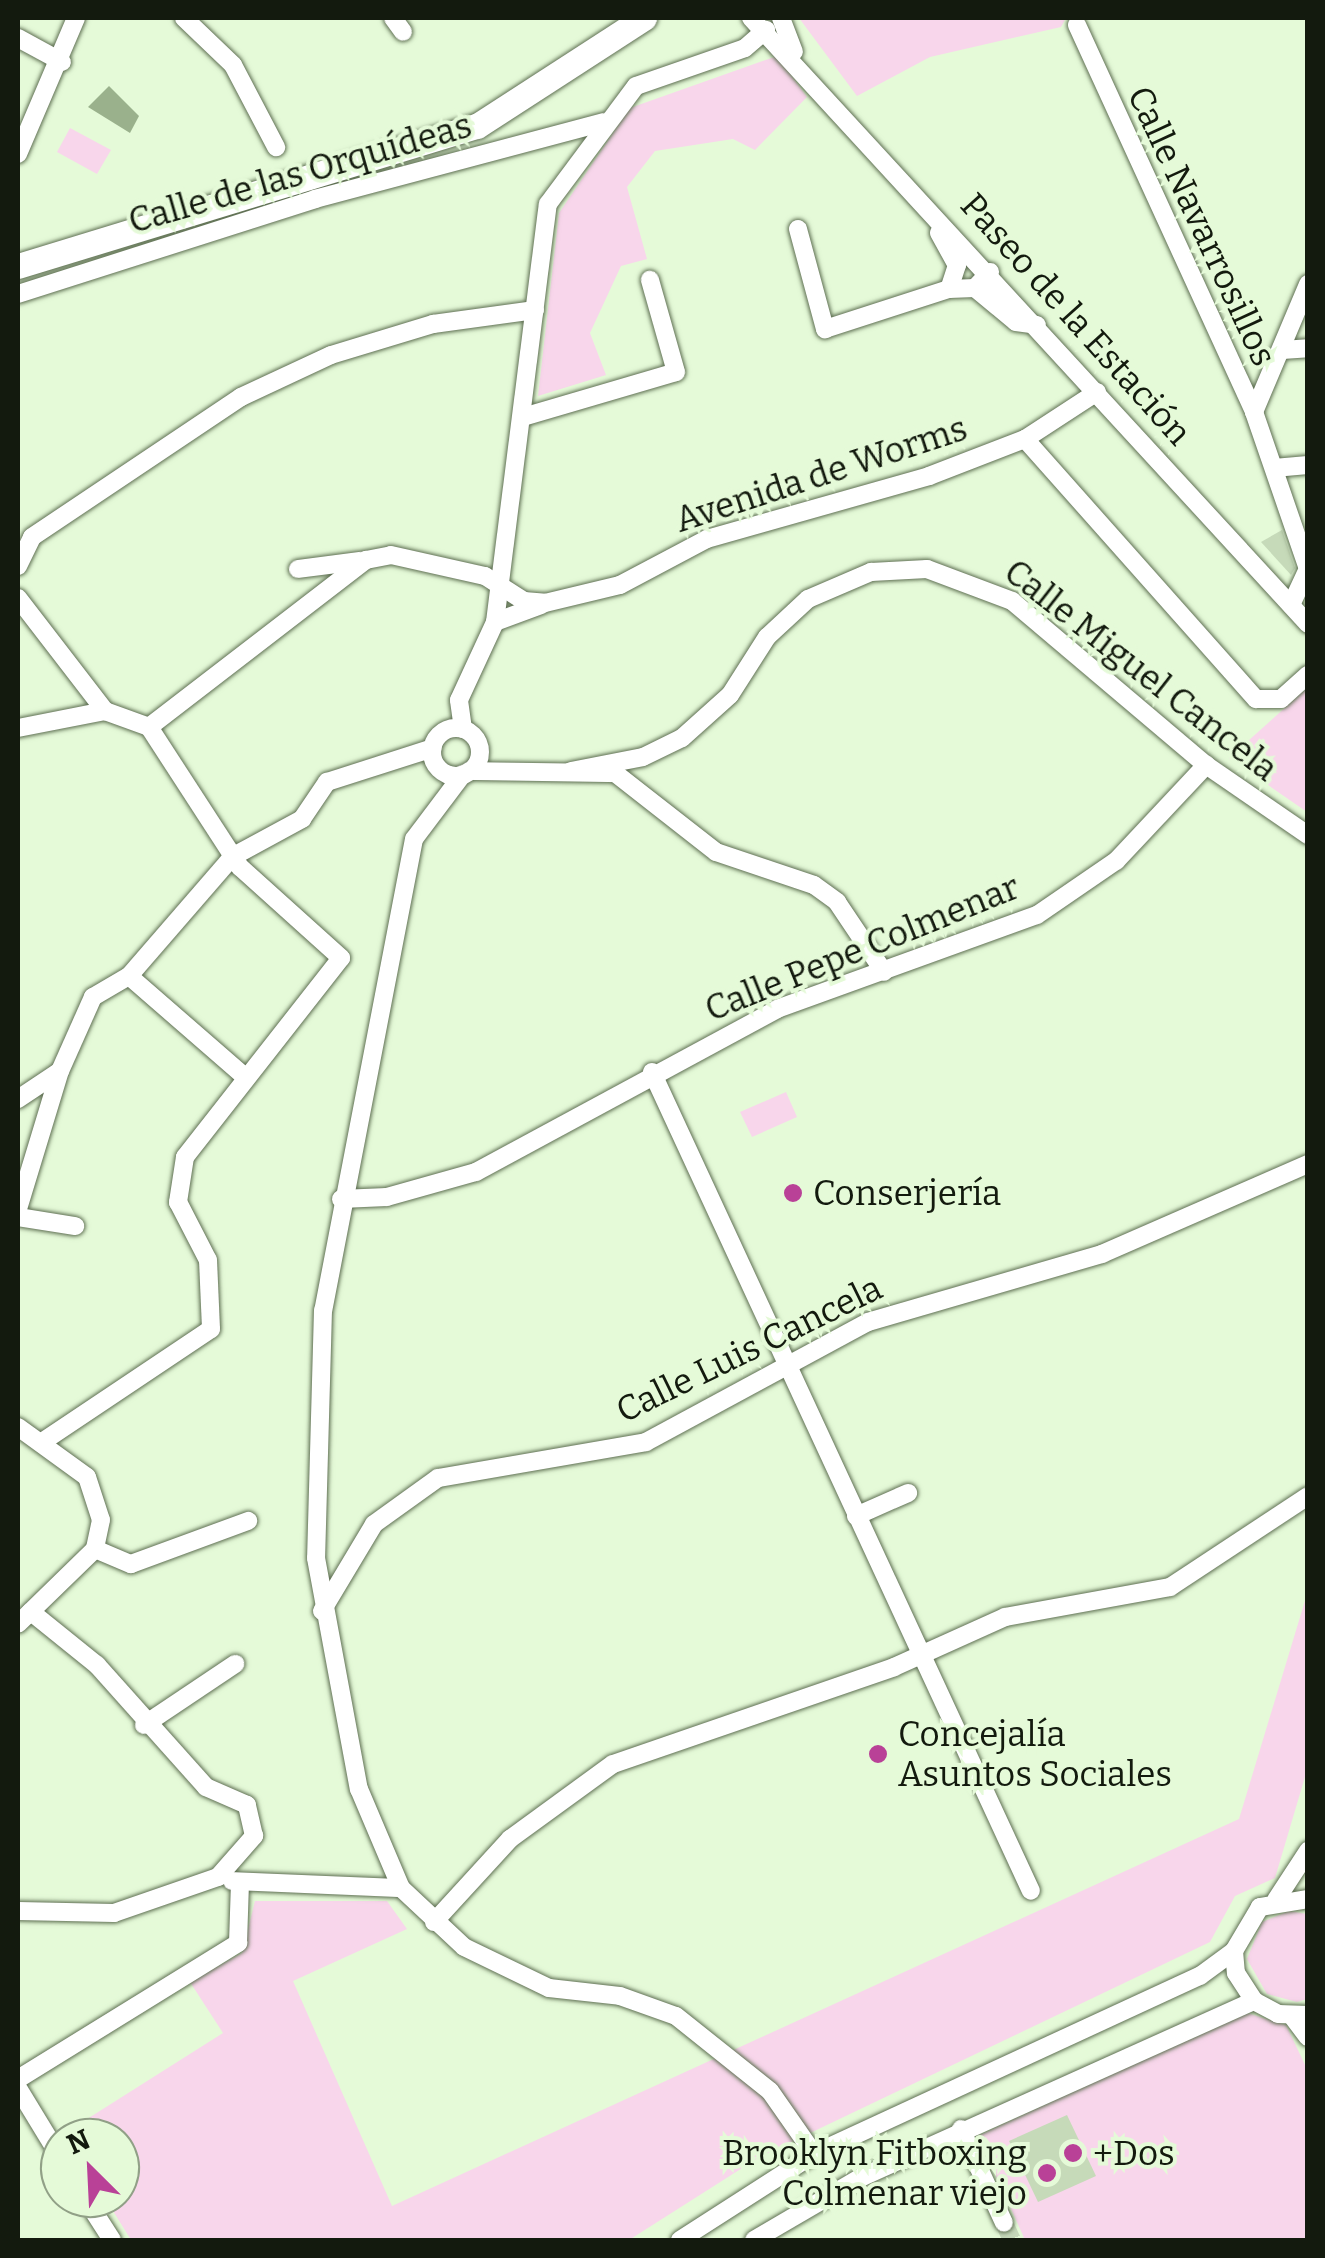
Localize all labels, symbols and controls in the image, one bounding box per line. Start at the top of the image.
street label: Calle Navarrosillos [1119,80,1285,372]
street label: Calle de las Orquídeas [124,104,476,242]
street label: Paseo de la Estación [952,184,1200,454]
street label: Avenida de Worms [670,407,972,541]
street label: Calle Miguel Cancela [996,550,1286,790]
street label: Calle Pepe Colmenar [699,866,1025,1030]
place label: Conserjería [813,1172,1001,1214]
marker: Conserjería [782,1182,804,1204]
street label: Calle Luis Cancela [609,1267,889,1431]
place label: Concejalía Asuntos Sociales [898,1713,1172,1795]
marker: Concejalía Asuntos Sociales [867,1743,889,1765]
north arrow [40,2118,140,2218]
text: N [62,2122,95,2161]
place label: Brooklyn Fitboxing Colmenar viejo [722,2132,1027,2214]
place label: +Dos [1093,2132,1175,2174]
marker: +Dos [1062,2142,1084,2164]
marker: Brooklyn Fitboxing Colmenar viejo [1036,2162,1058,2184]

